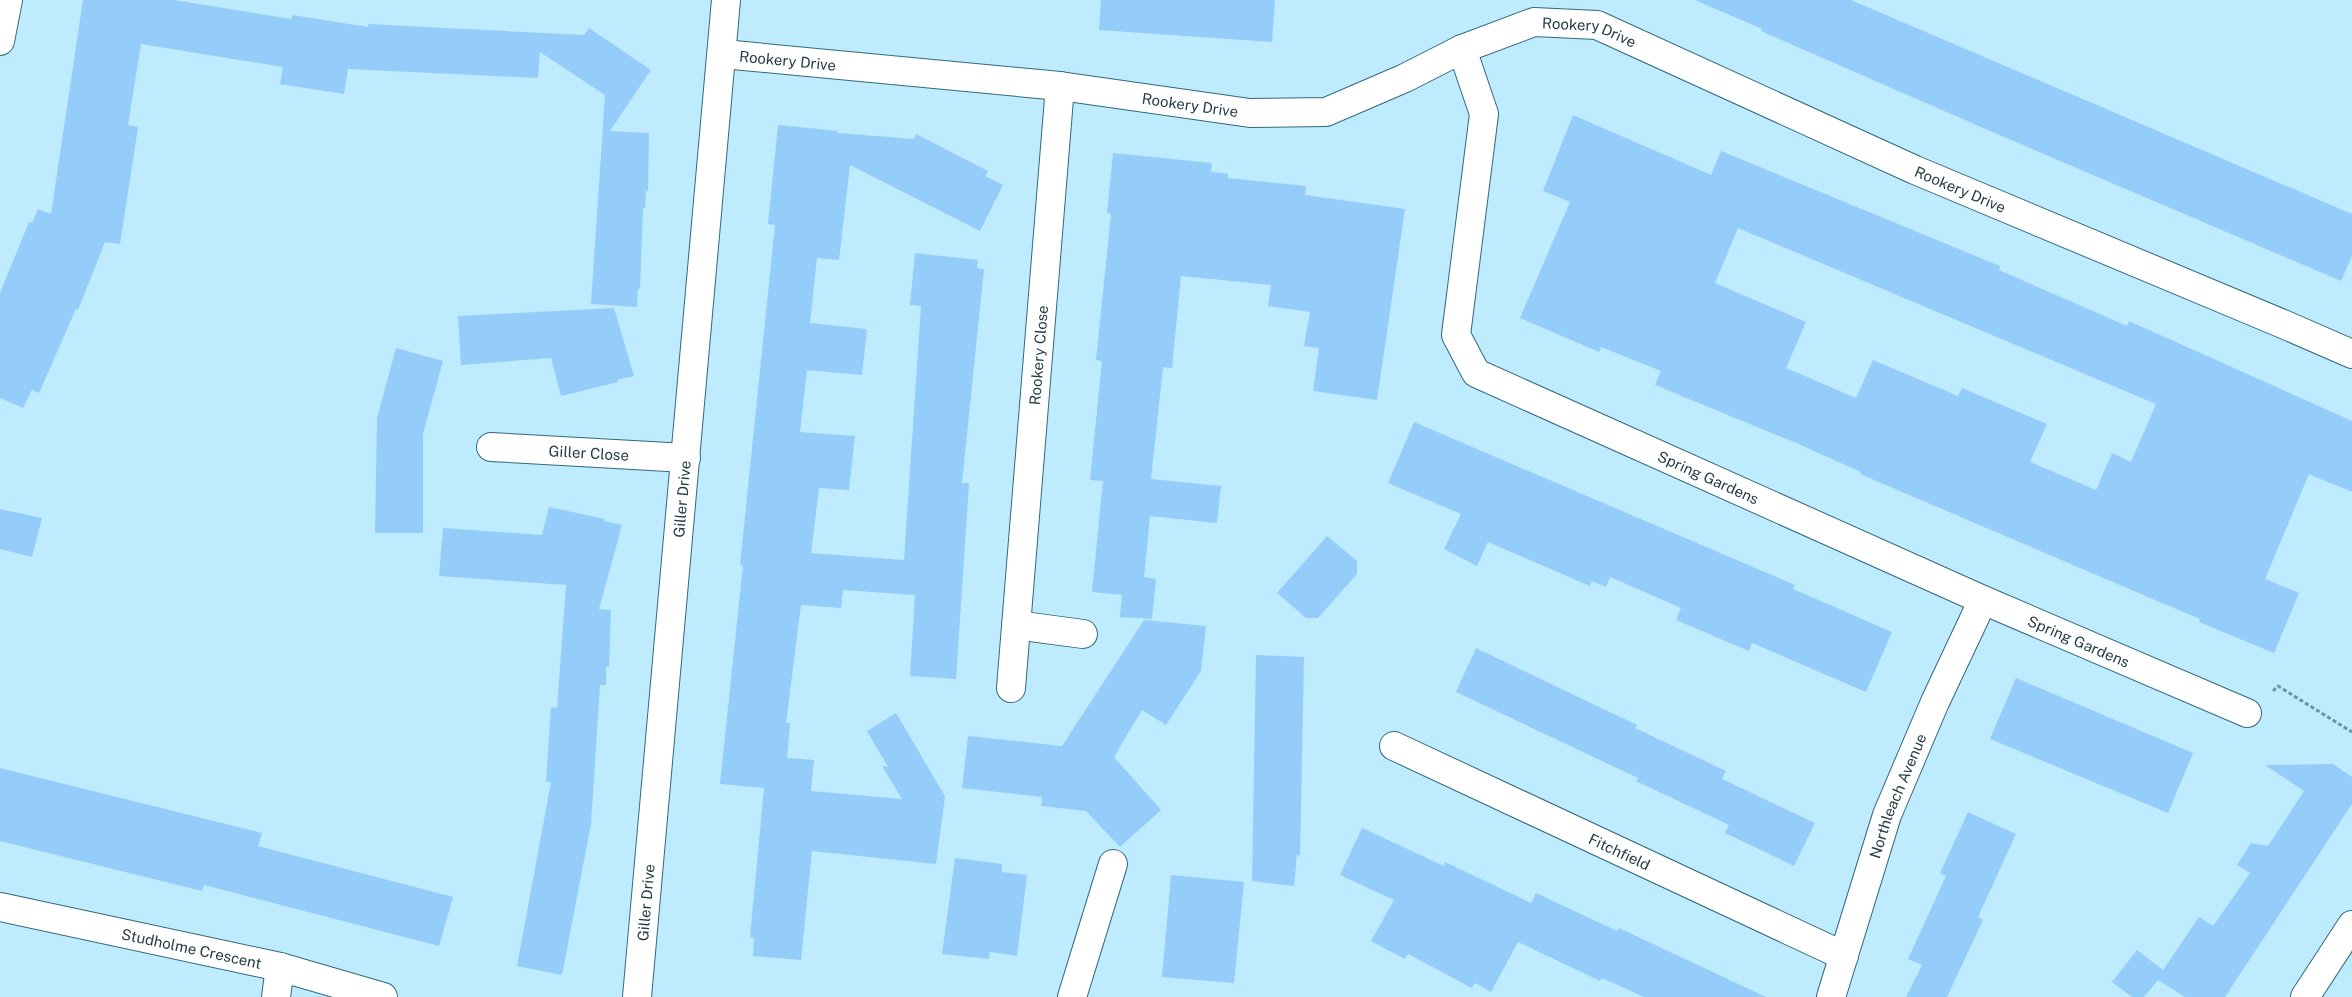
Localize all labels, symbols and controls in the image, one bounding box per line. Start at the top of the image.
street label: Rookery Drive [1542,14,1639,50]
street label: Rookery Drive [739,47,837,73]
street label: Rookery Drive [1141,89,1239,120]
street label: Rookery Drive [1912,162,2008,216]
street label: Rookery Close [1026,304,1051,406]
street label: Giller Close [548,442,629,463]
street label: Spring Gardens [1655,447,1762,507]
street label: Giller Drive [670,460,693,538]
street label: Spring Gardens [2025,612,2132,670]
street label: Northleach Avenue [1866,731,1929,860]
street label: Fitchfield [1586,830,1653,873]
street label: Giller Drive [634,863,657,942]
street label: Studholme Crescent [120,925,263,971]

